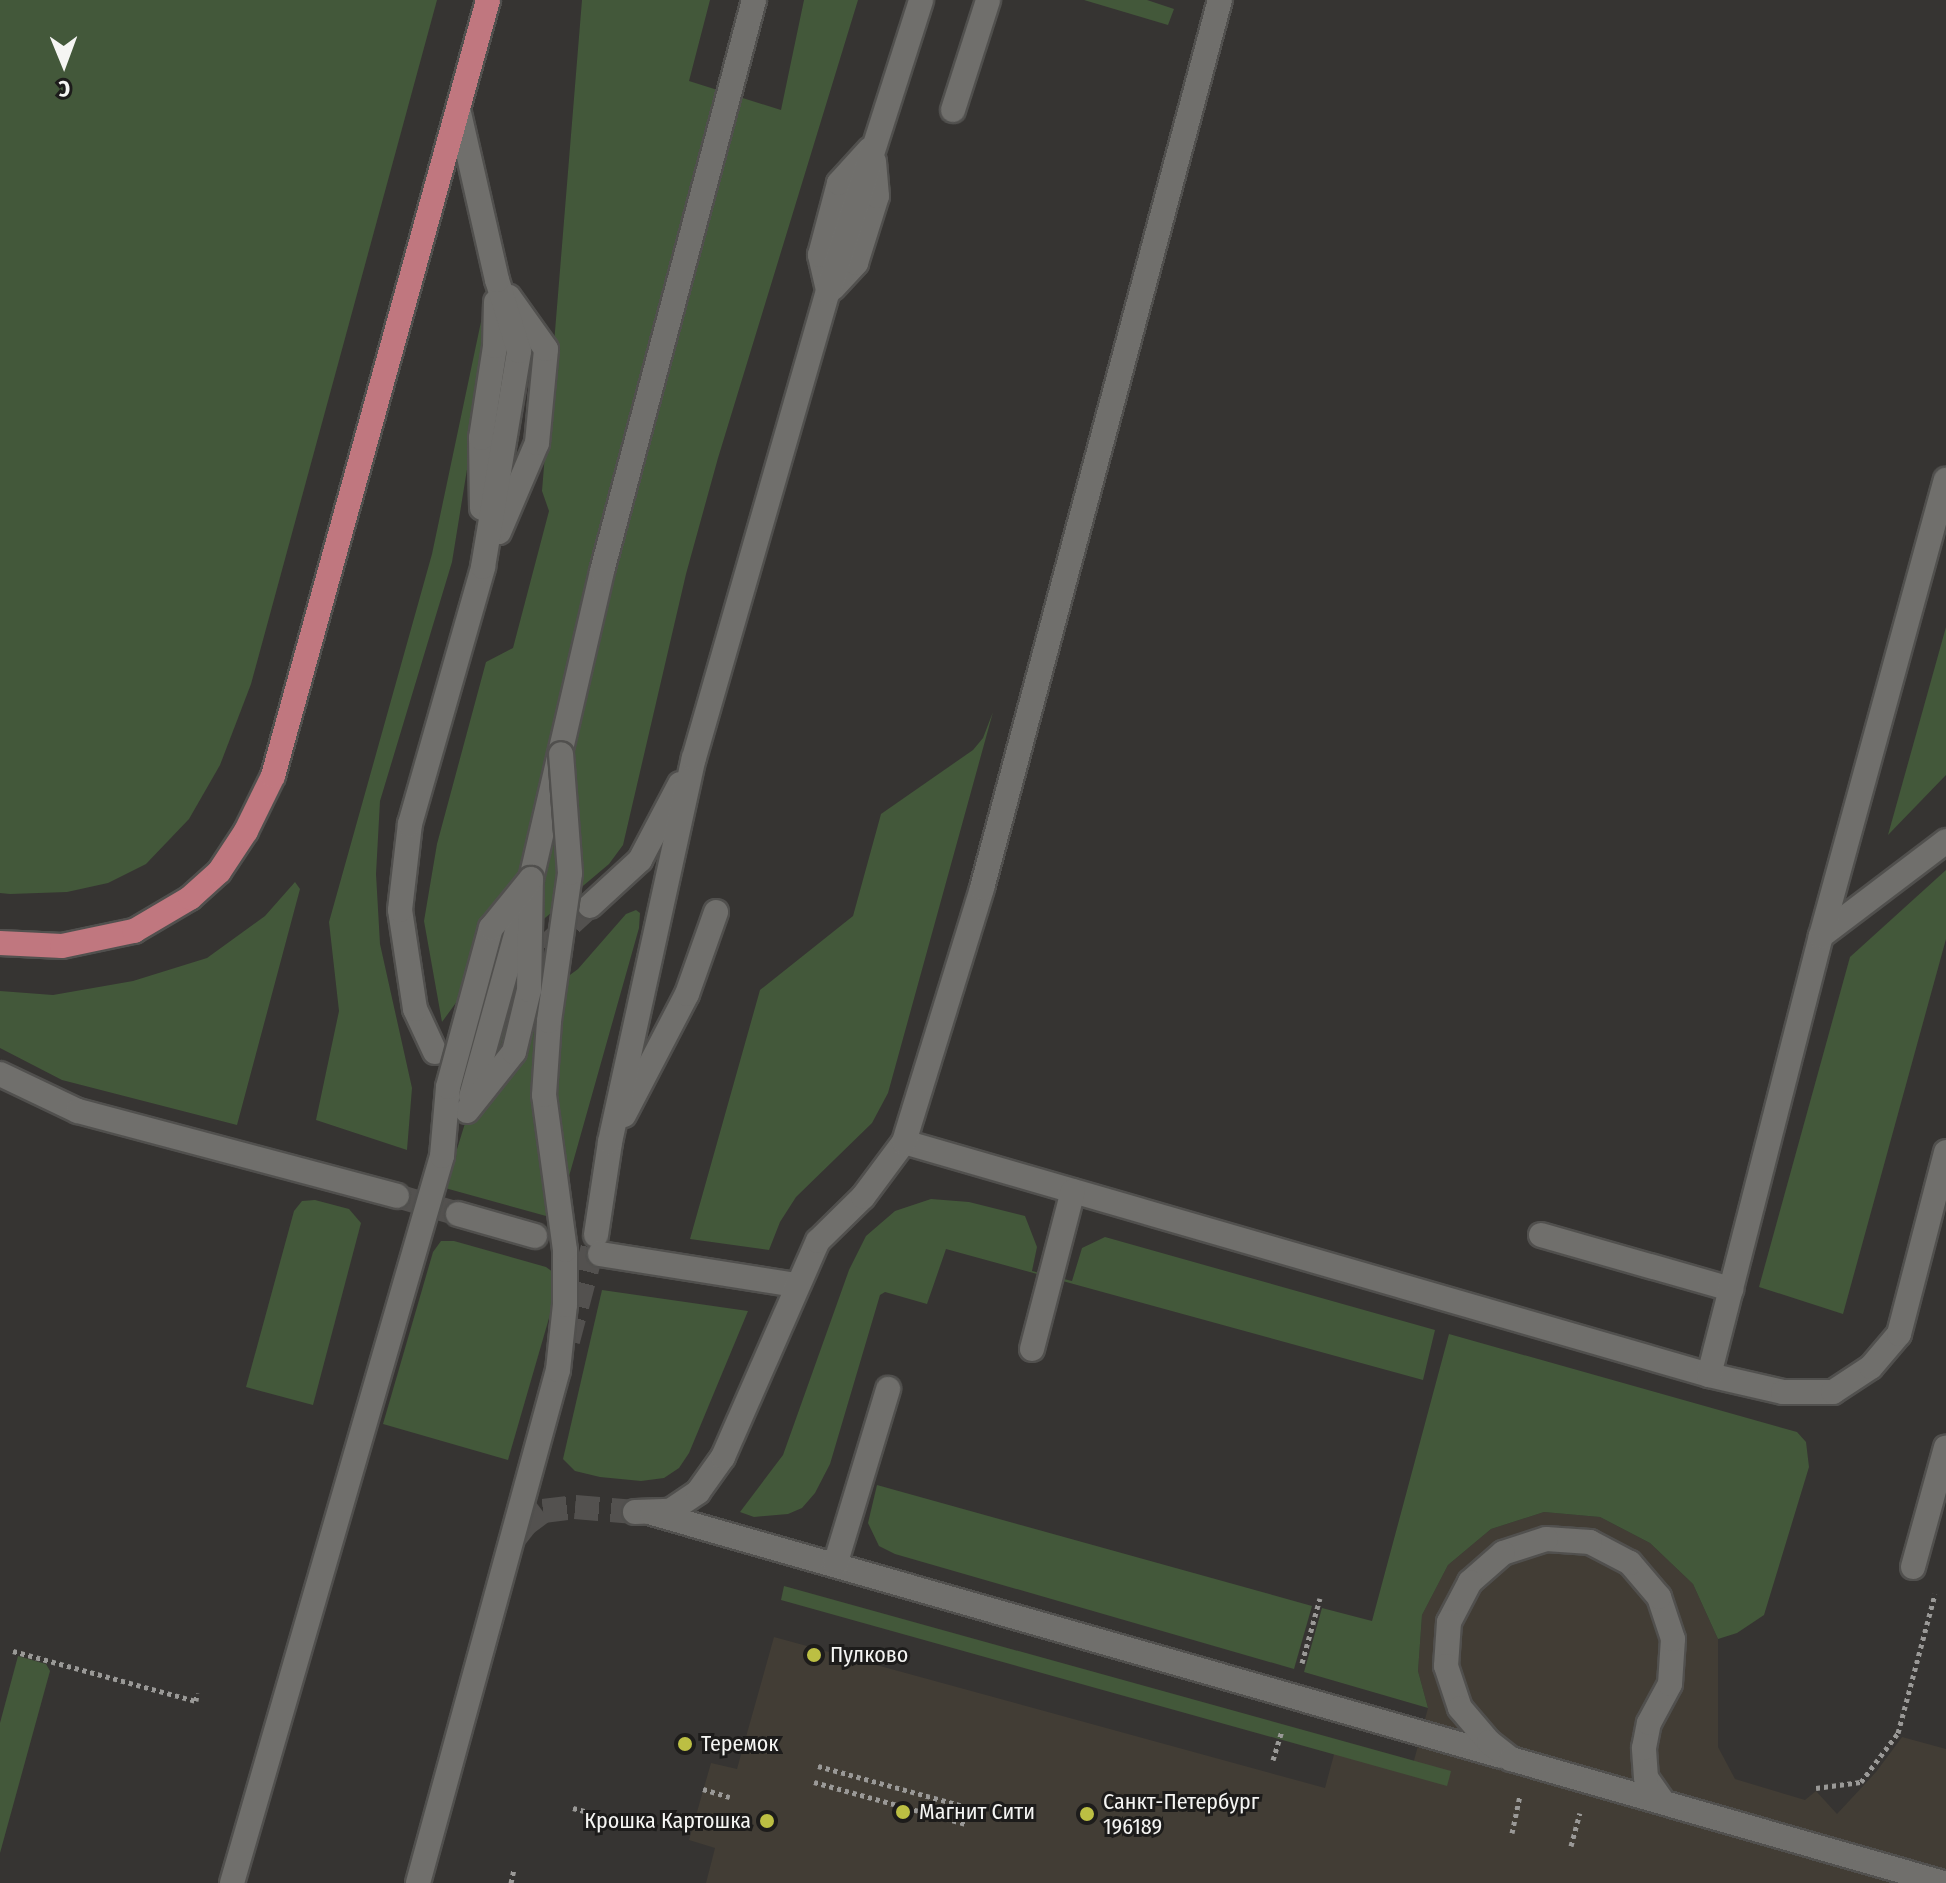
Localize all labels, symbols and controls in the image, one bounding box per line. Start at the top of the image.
north arrow [24,24,104,104]
text: С [58,75,70,102]
place label: Пулково [830,1642,908,1668]
marker: Пулково [805,1646,823,1664]
place label: Теремок [701,1731,779,1757]
marker: Теремок [676,1735,694,1753]
place label: Санкт-Петербург 196189 [1103,1788,1259,1840]
place label: Магнит Сити [919,1799,1035,1825]
marker: Магнит Сити [894,1803,912,1821]
marker: Санкт-Петербург 196189 [1078,1805,1096,1823]
place label: Крошка Картошка [584,1808,751,1834]
marker: Крошка Картошка [758,1812,776,1830]

